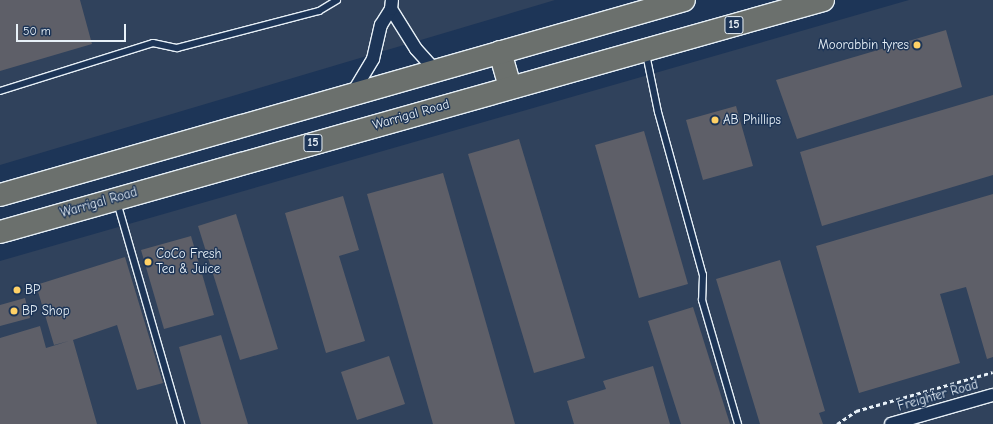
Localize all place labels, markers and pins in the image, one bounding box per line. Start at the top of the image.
place label: Moorabbin tyres [818,37,909,53]
marker: Moorabbin tyres [912,40,922,50]
place label: AB Phillips [723,112,781,128]
marker: AB Phillips [710,115,720,125]
place label: CoCo Fresh Tea & Juice [156,247,221,278]
marker: CoCo Fresh Tea & Juice [143,257,153,267]
place label: BP [25,282,40,298]
marker: BP [12,285,22,295]
place label: BP Shop [22,303,70,319]
marker: BP Shop [9,306,19,316]

